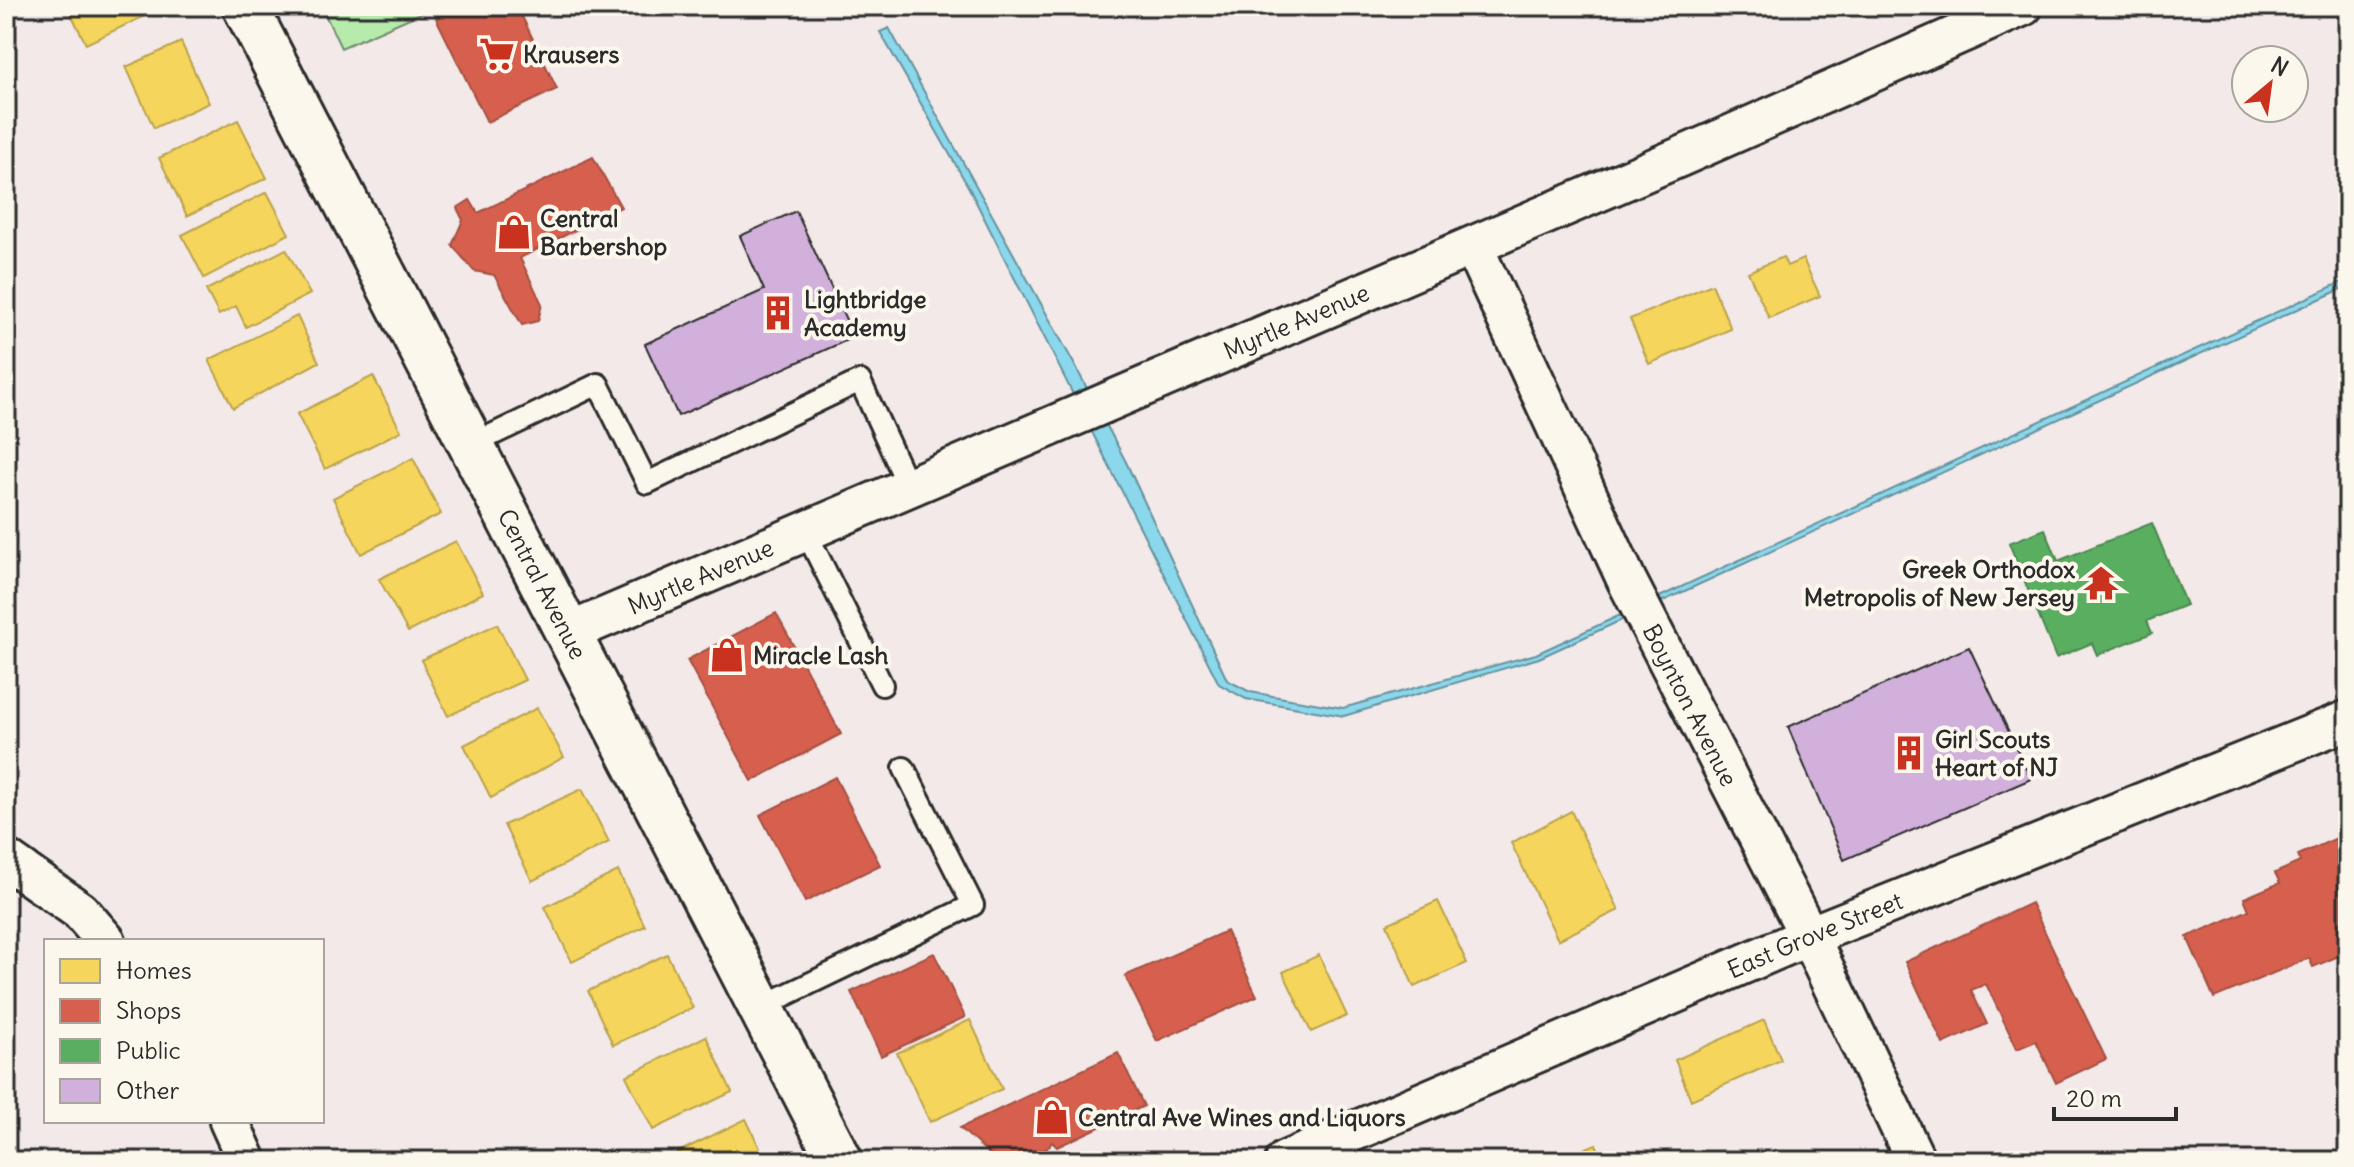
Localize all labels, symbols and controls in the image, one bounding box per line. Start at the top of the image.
supermarket icon: Krausers [478,35,516,73]
place label: Krausers [523,39,620,69]
north arrow [2230,44,2310,124]
text: N [2266,51,2293,82]
place label: Central Barbershop [540,203,667,261]
shop icon: Central Barbershop [495,213,533,251]
street label: Myrtle Avenue [1219,277,1373,366]
place label: Lightbridge Academy [804,284,926,342]
building icon: Lightbridge Academy [759,294,797,332]
street label: Central Avenue [492,504,594,664]
street label: Myrtle Avenue [623,532,778,621]
place label: Greek Orthodox Metropolis of New Jersey [1804,554,2075,612]
temple icon: Greek Orthodox Metropolis of New Jersey [2082,564,2120,602]
street label: Boynton Avenue [1637,619,1745,791]
shop icon: Miracle Lash [708,636,746,674]
place label: Miracle Lash [753,640,889,670]
place label: Girl Scouts Heart of NJ [1935,724,2058,782]
building icon: Girl Scouts Heart of NJ [1890,734,1928,772]
street label: East Grove Street [1722,885,1907,984]
legend [44,939,324,1123]
text: Homes [116,955,192,985]
text: Shops [116,995,181,1025]
text: Public [116,1035,181,1065]
scale bar [2054,1071,2176,1121]
text: Other [116,1075,179,1105]
text: 20 m [2066,1083,2122,1113]
shop icon: Central Ave Wines and Liquors [1033,1098,1071,1136]
place label: Central Ave Wines and Liquors [1078,1102,1406,1132]

